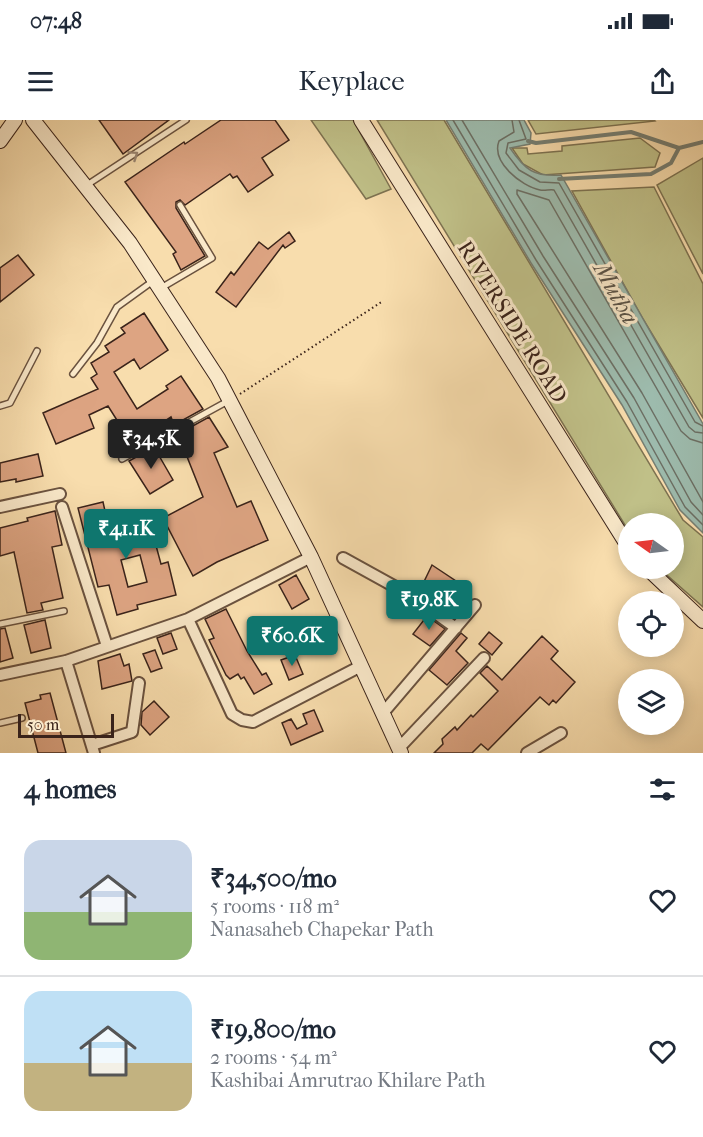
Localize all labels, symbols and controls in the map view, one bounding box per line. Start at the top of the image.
text: 07:48 [30,8,82,34]
icon: menu [24,65,57,98]
text: Keyplace [298,65,405,97]
icon: share [646,65,679,98]
one-way arrow [128,151,139,162]
street label: RIVERSIDE ROAD [452,236,572,408]
water label: Mutha [587,255,644,329]
pin: ₹34.5K [102,419,200,470]
text: ₹34.5K [122,427,180,450]
pin: ₹41.1K [77,509,175,560]
north arrow [618,513,684,579]
map controls [618,513,684,735]
text: ₹41.1K [98,517,154,540]
pin: ₹19.8K [380,580,478,631]
text: ₹19.8K [400,588,458,611]
button: locate [618,591,684,657]
pin: ₹60.6K [243,616,341,667]
text: ₹60.6K [261,624,323,647]
button: layers [618,669,684,735]
scale bar [18,711,114,738]
text: 50 m [27,715,59,734]
icon: filters [646,773,679,806]
text: 4 homes [24,774,116,805]
text: ₹34,500/mo [210,863,337,894]
icon: home [72,864,144,936]
icon: heart [646,884,679,917]
text: 5 rooms · 118 m² [210,895,339,918]
text: Nanasaheb Chapekar Path [210,918,434,941]
text: ₹19,800/mo [210,1014,336,1045]
icon: home [72,1015,144,1087]
icon: heart [646,1035,679,1068]
text: 2 rooms · 54 m² [210,1046,337,1069]
text: Kashibai Amrutrao Khilare Path [210,1069,486,1092]

